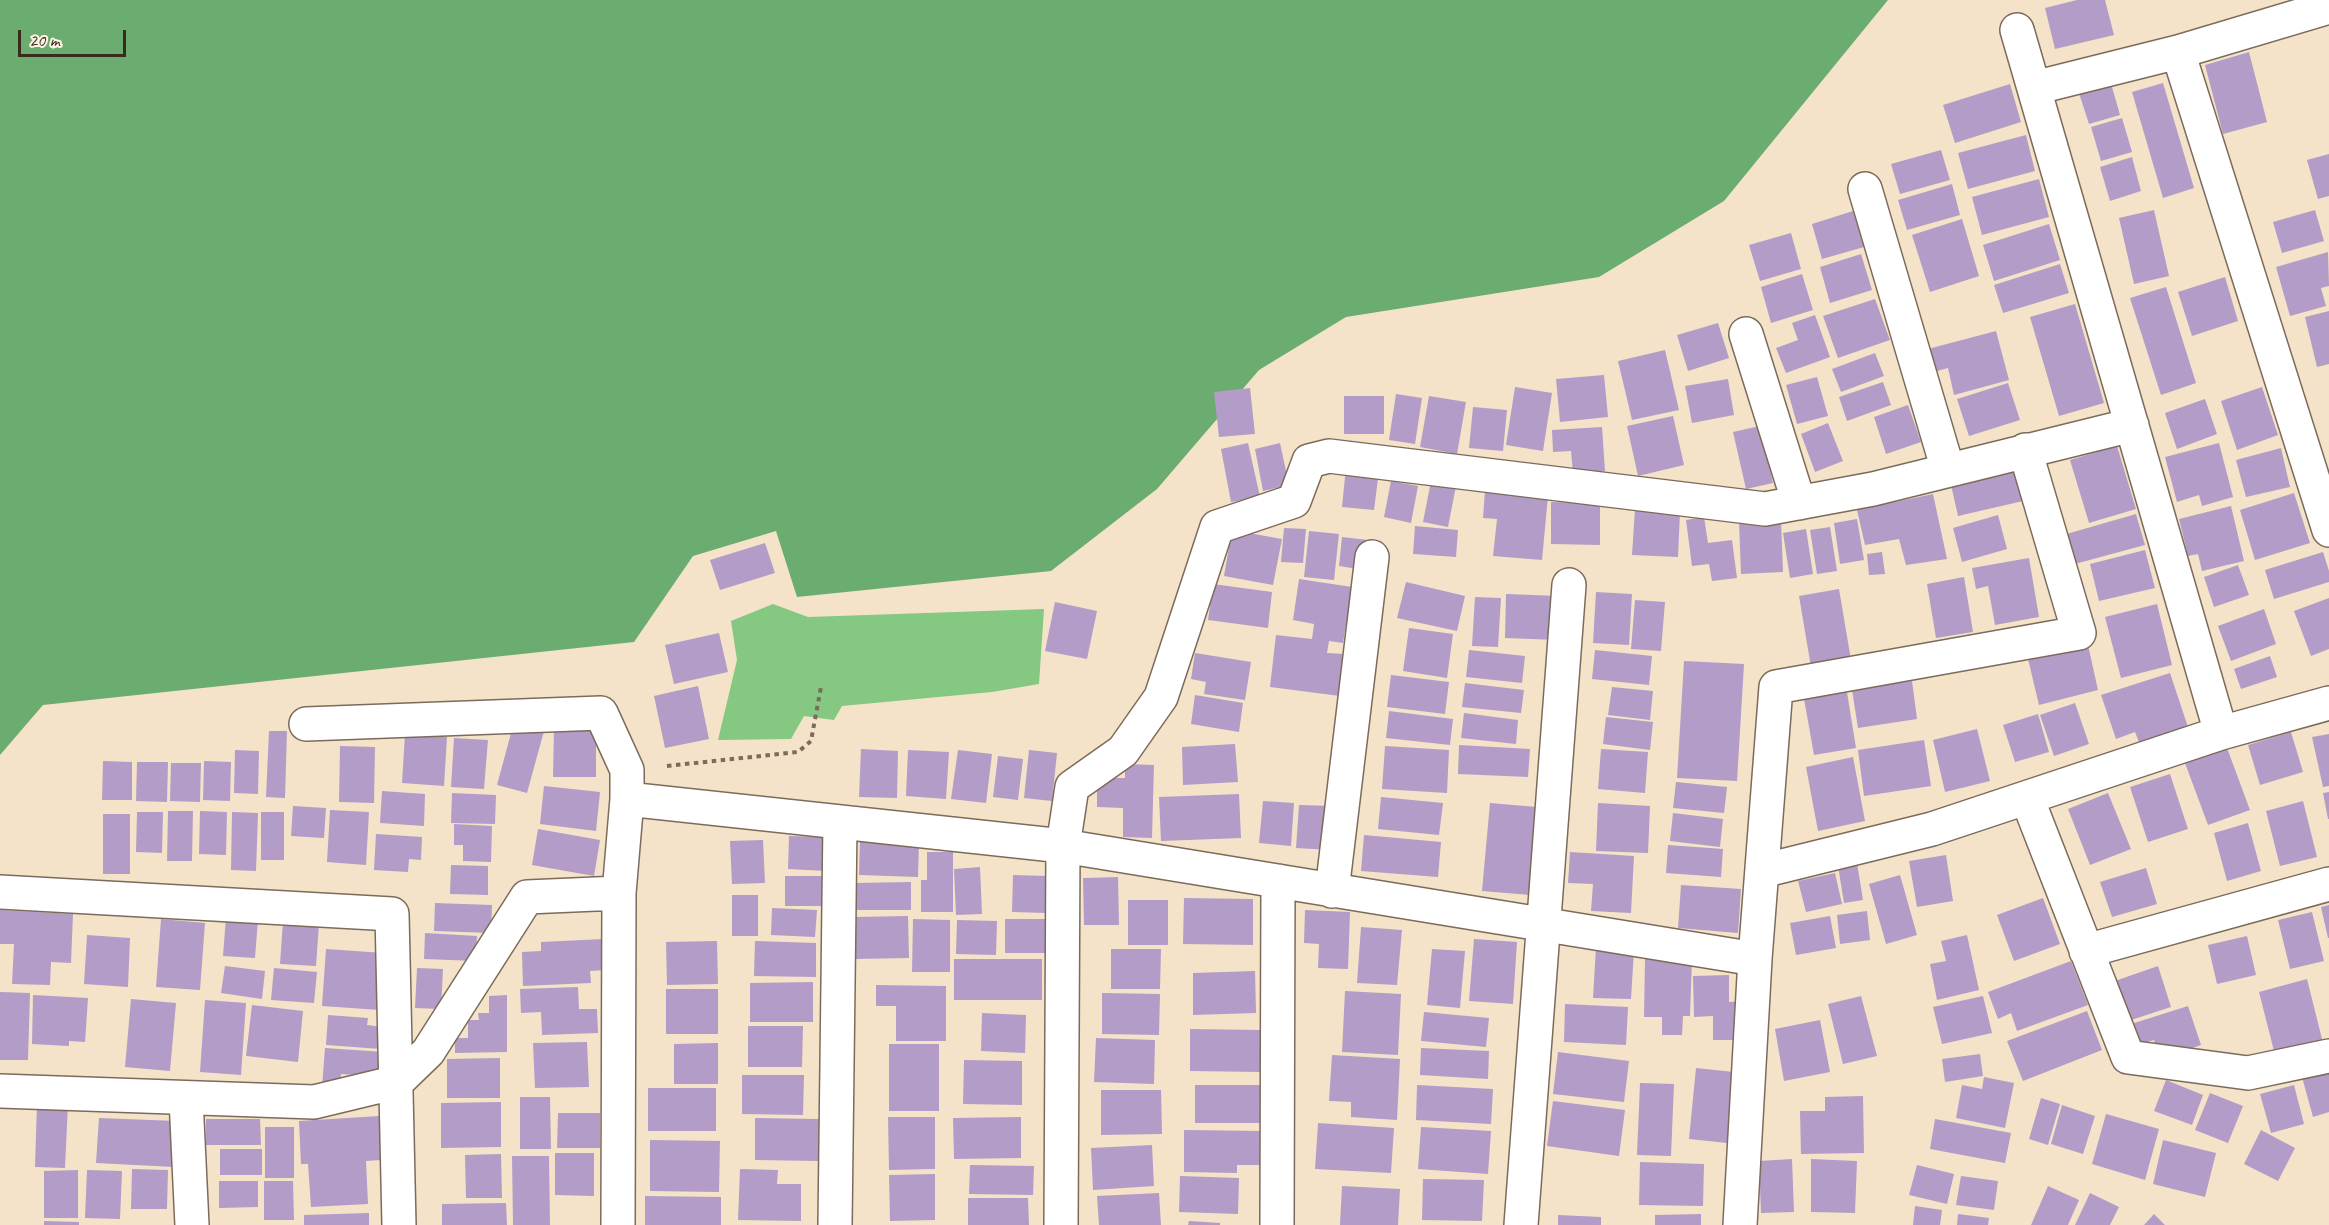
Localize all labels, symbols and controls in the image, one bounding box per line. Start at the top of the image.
scale bar [21,18,129,56]
text: 20 m [29,29,60,51]

